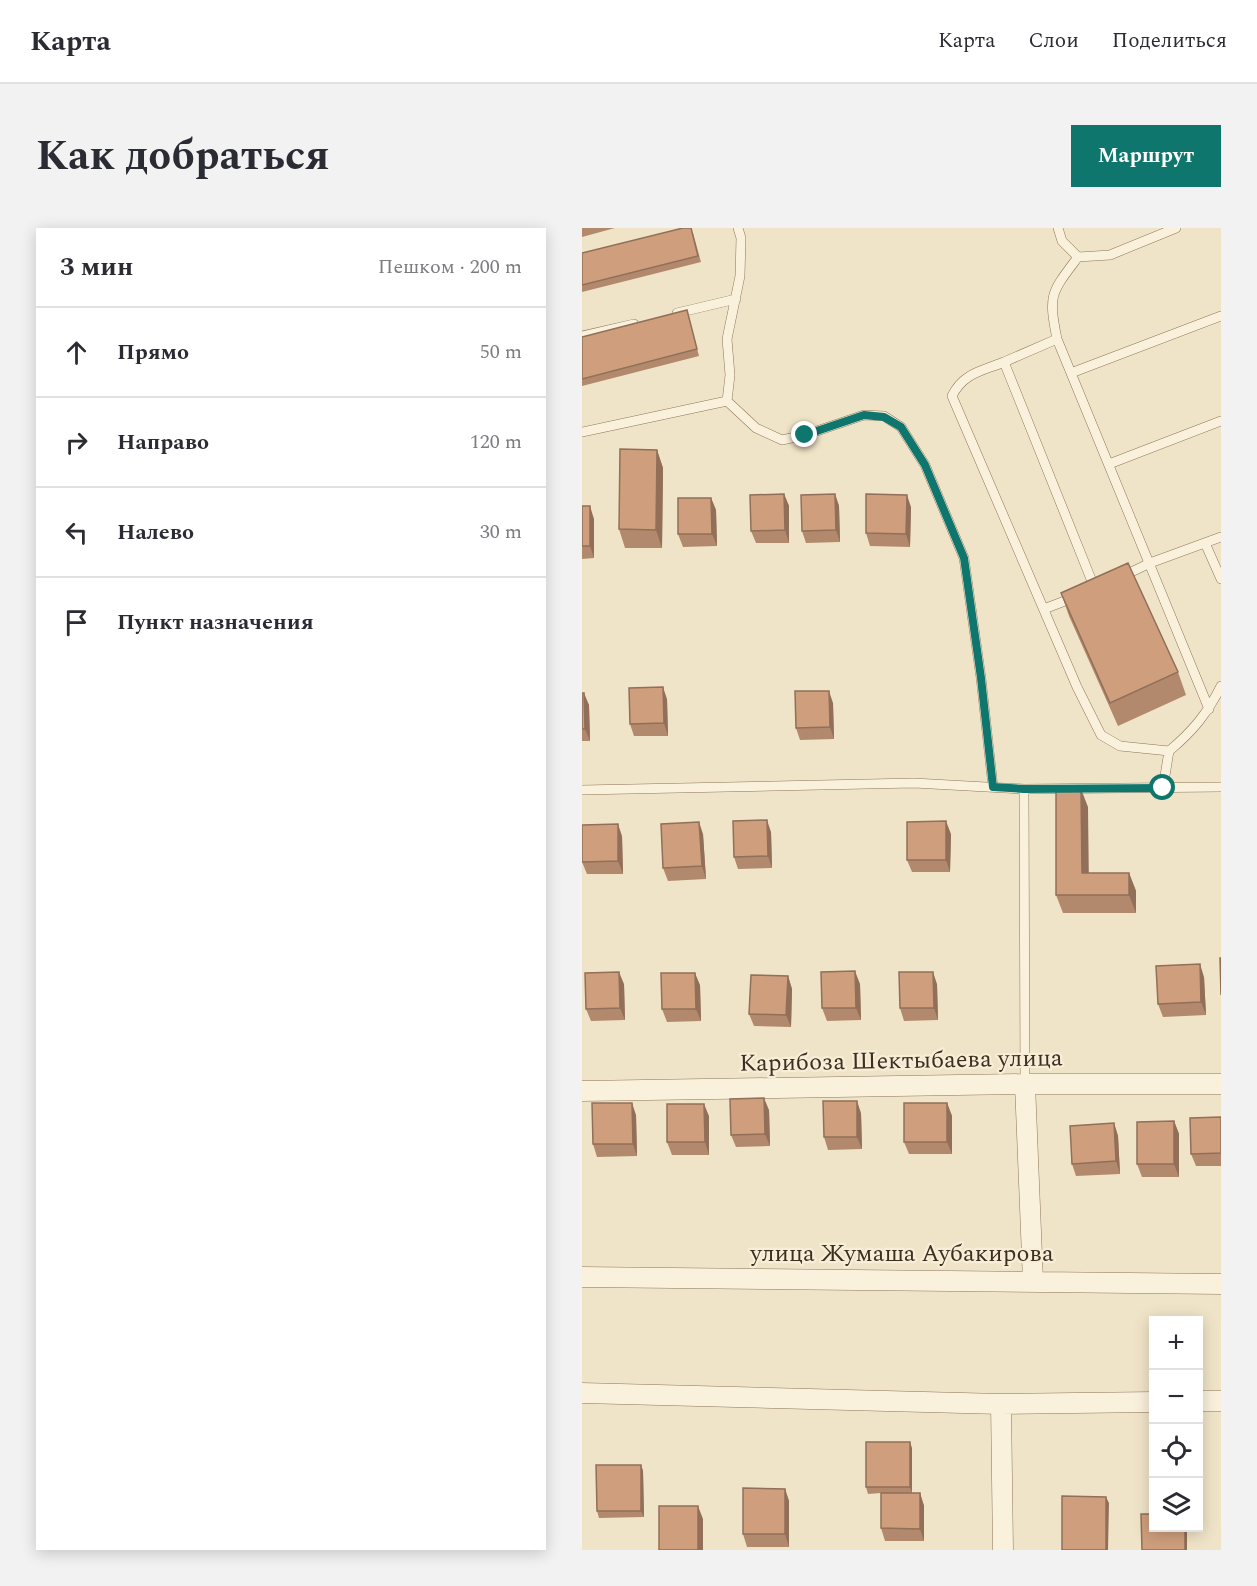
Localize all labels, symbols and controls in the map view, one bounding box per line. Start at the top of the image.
text: Карта [30,20,111,63]
text: Карта [938,25,995,57]
text: Слои [1028,25,1079,57]
text: Поделиться [1112,25,1227,57]
text: Как добраться [36,125,330,188]
button: Маршрут [1071,125,1221,187]
text: 3 мин [60,247,133,287]
text: Пешком · 200 m [378,252,522,282]
icon: ahead [60,336,93,369]
text: Прямо [117,336,189,369]
text: 50 m [480,337,522,367]
route end [791,421,817,447]
icon: right [60,426,93,459]
text: Направо [117,426,209,459]
text: 120 m [470,427,522,457]
icon: left [60,516,93,549]
text: Налево [117,516,194,549]
text: 30 m [480,517,522,547]
icon: arrive [60,606,93,639]
text: Пункт назначения [117,606,314,639]
route start [1149,774,1175,800]
street label: Карибоза Шектыбаева улица [739,1040,1063,1082]
street label: улица Жумаша Аубакирова [749,1236,1054,1272]
map controls [1149,1316,1203,1532]
button: + [1149,1316,1203,1370]
button: − [1149,1370,1203,1424]
button: locate [1149,1424,1203,1478]
button: layers [1149,1478,1203,1532]

